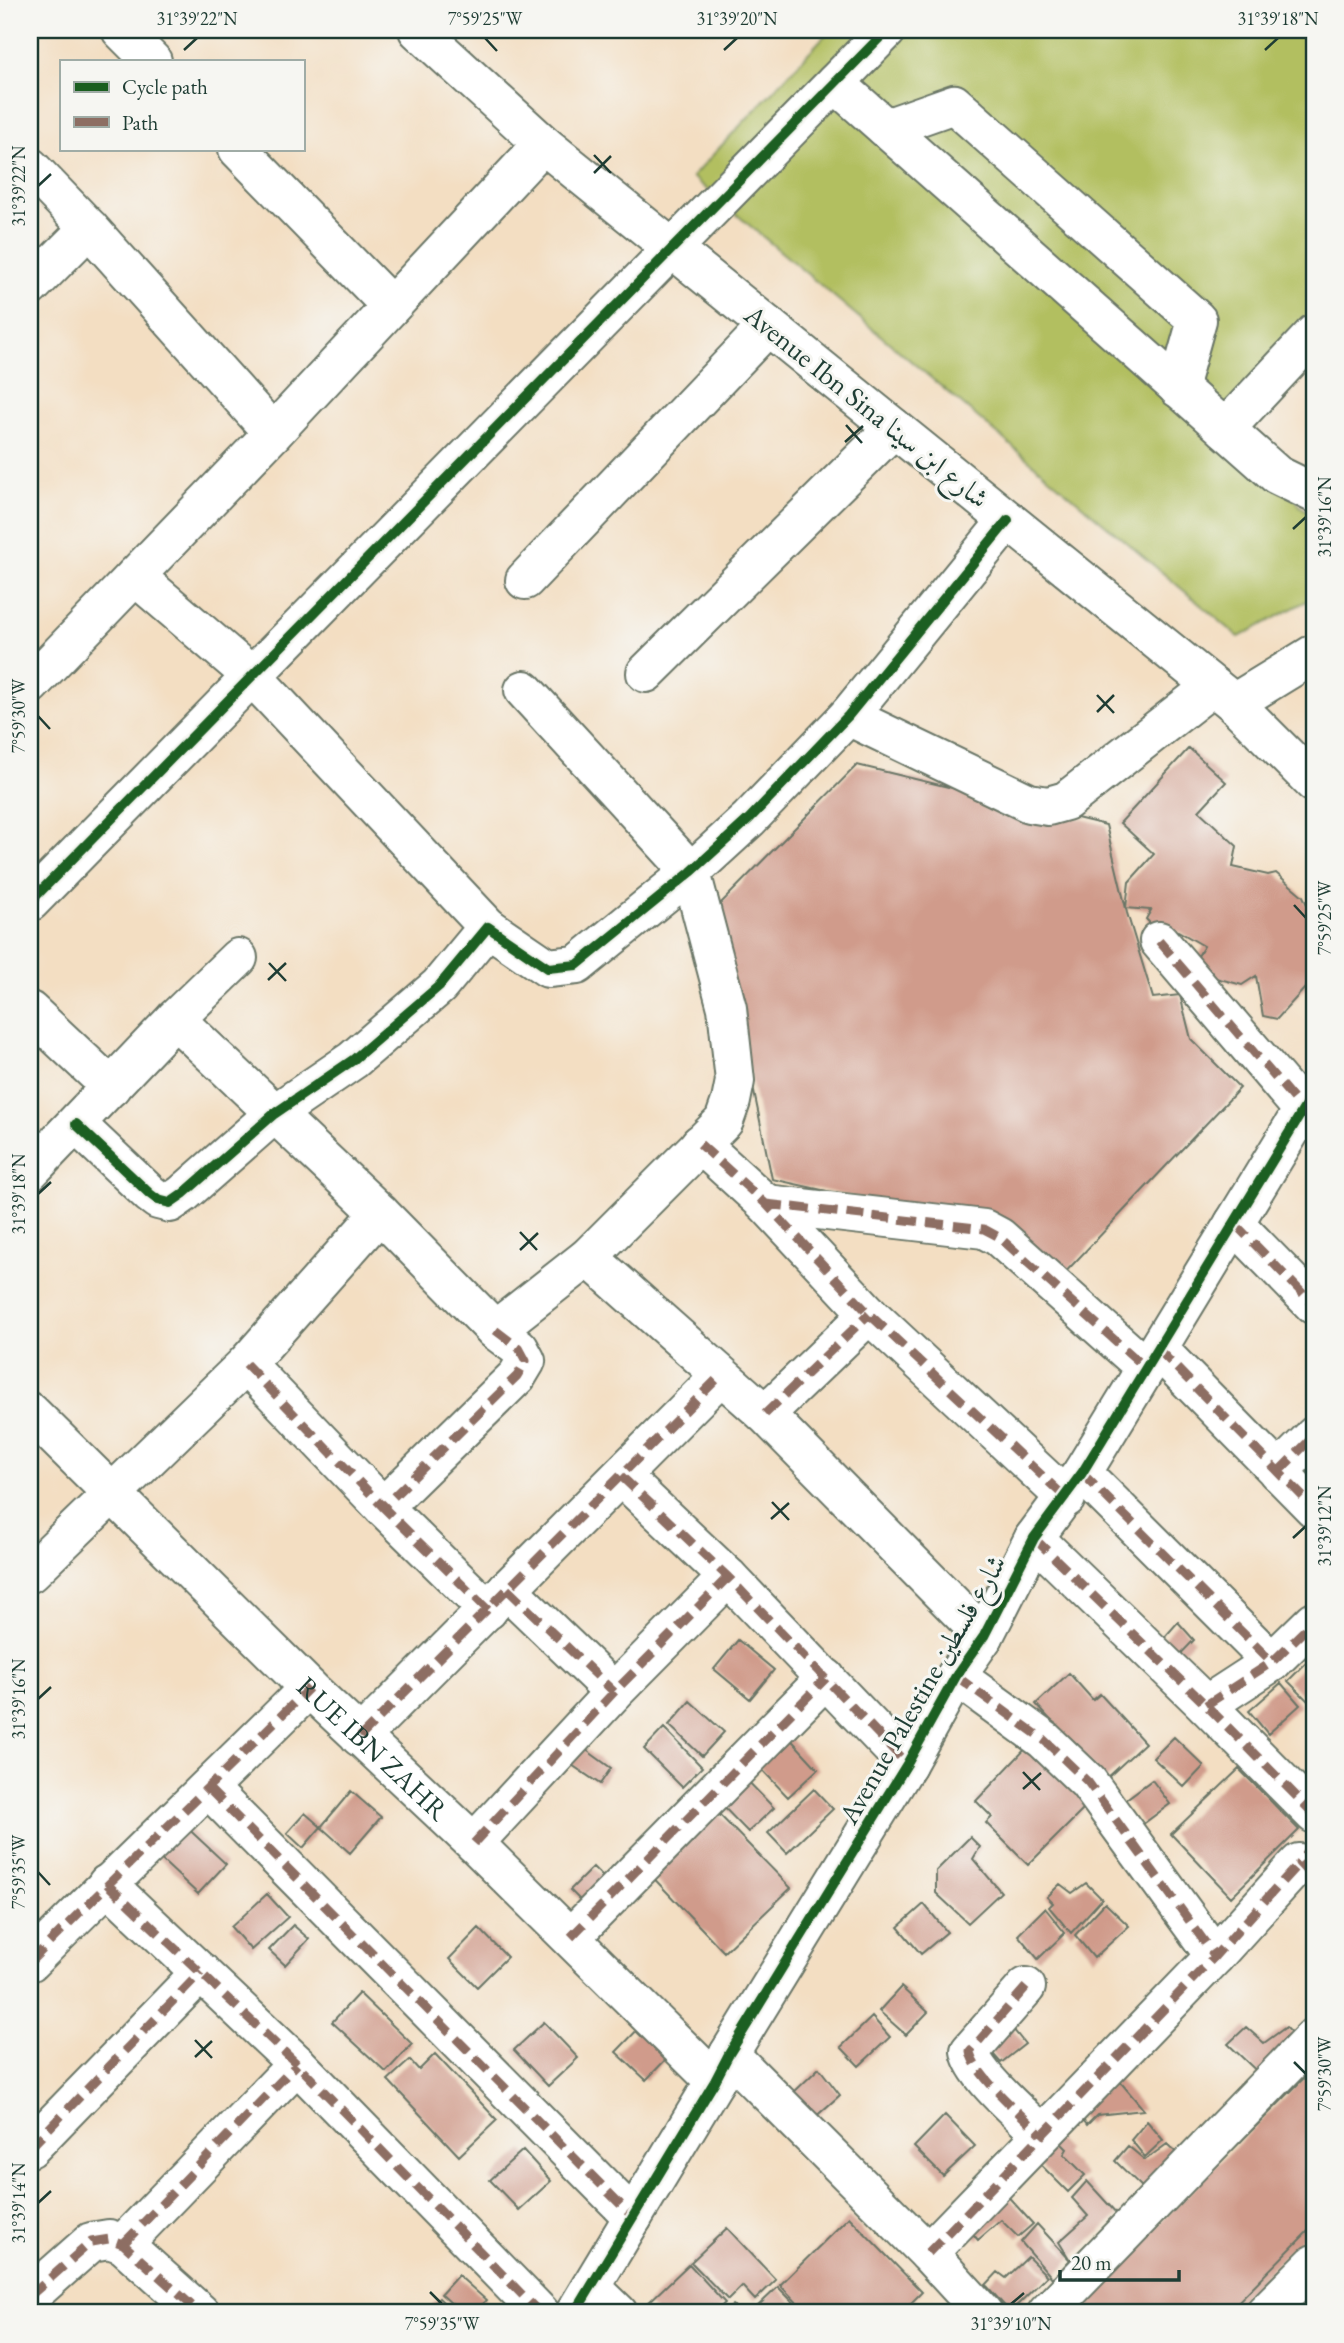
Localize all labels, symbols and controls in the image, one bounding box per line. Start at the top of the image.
text: 31°39'22"N [157,7,238,30]
text: 7°59'25"W [448,7,523,30]
text: 31°39'20"N [697,7,778,30]
text: 31°39'18"N [1238,7,1319,30]
legend [60,60,304,150]
text: Cycle path [122,73,208,100]
text: Path [122,109,159,136]
text: 31°39'22"N [7,145,30,226]
street label: Avenue Ibn Sina شارع ابن سينا [733,296,997,520]
text: 31°39'16"N [1313,476,1336,557]
text: 7°59'30"W [7,678,30,753]
text: 7°59'25"W [1313,880,1336,955]
text: 31°39'18"N [7,1153,30,1234]
text: 31°39'12"N [1313,1485,1336,1566]
street label: Avenue Palestine شارع فلسطين [830,1548,1019,1834]
text: 31°39'16"N [7,1658,30,1739]
street label: RUE IBN ZAHR [290,1668,457,1828]
text: 7°59'35"W [7,1834,30,1909]
text: 7°59'30"W [1313,2036,1336,2111]
text: 31°39'14"N [7,2162,30,2243]
scale bar [1060,2238,1180,2282]
text: 20 m [1071,2249,1112,2276]
text: 7°59'35"W [405,2312,480,2335]
text: 31°39'10"N [971,2312,1052,2335]

